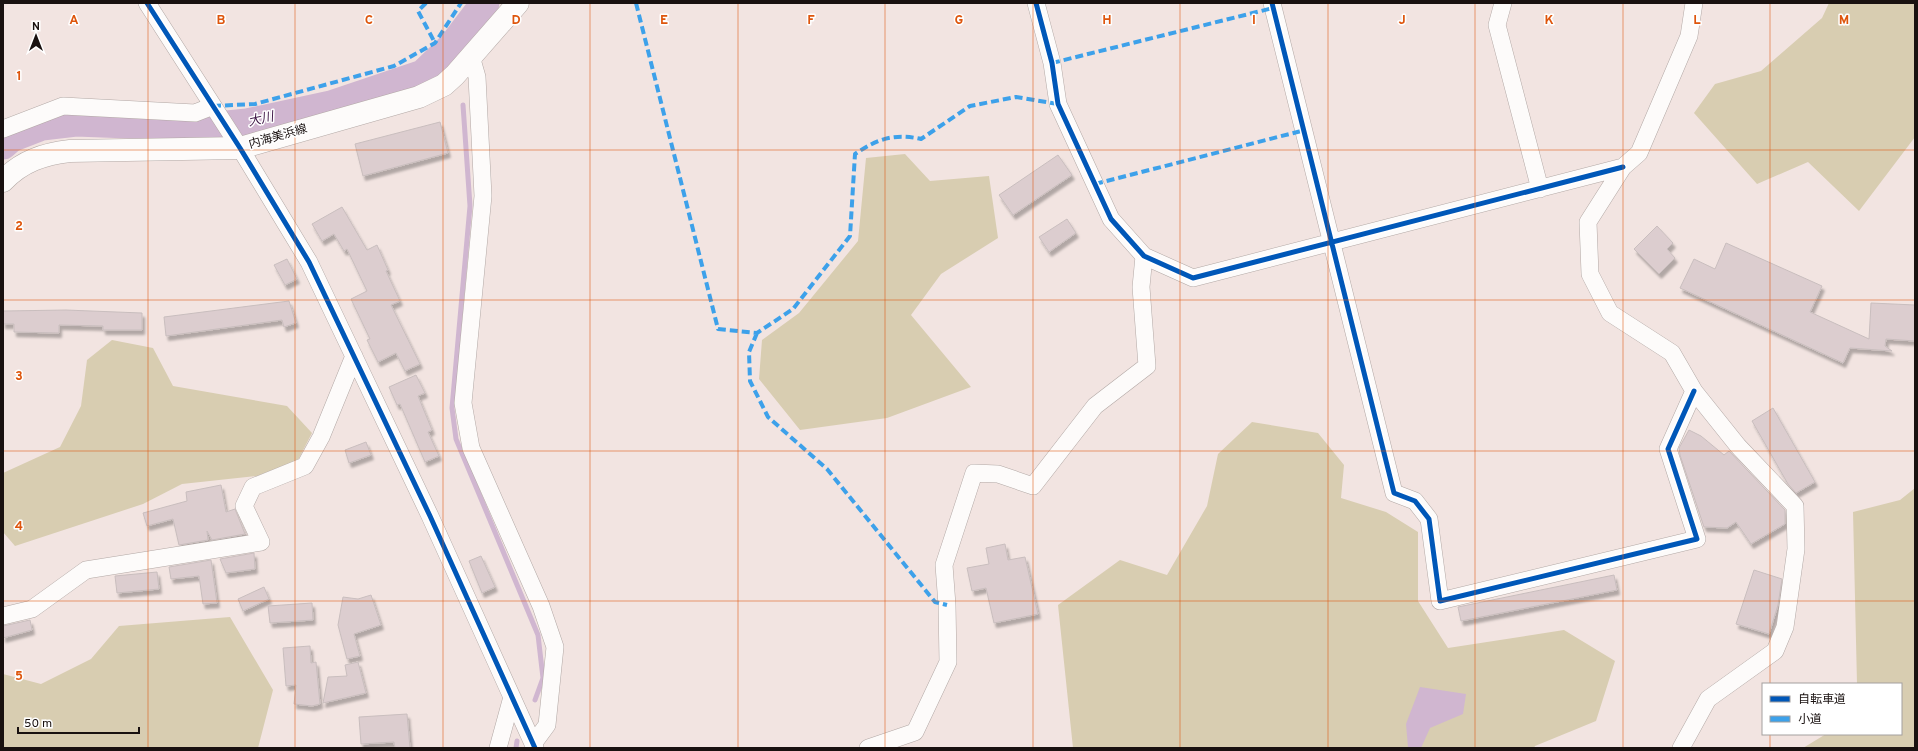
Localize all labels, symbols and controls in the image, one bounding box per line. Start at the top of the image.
text: A [69,13,79,29]
text: B [217,13,226,29]
text: C [365,13,373,29]
text: D [511,13,521,29]
text: E [660,13,668,29]
text: F [807,13,815,29]
text: G [955,13,964,29]
text: H [1102,13,1112,29]
text: I [1252,13,1256,29]
text: J [1398,13,1406,29]
text: K [1544,13,1554,29]
text: L [1693,13,1701,29]
text: M [1839,13,1849,29]
north arrow [16,16,56,56]
text: N [32,20,40,34]
text: 1 [16,69,22,85]
water label: 大川 [247,109,277,131]
street label: 内海美浜線 [247,121,309,153]
text: 2 [15,219,23,235]
text: 3 [15,369,23,385]
text: 4 [15,519,23,535]
text: 5 [15,669,23,685]
legend [1762,683,1902,735]
text: 自転車道 [1798,692,1846,708]
scale bar [18,709,139,735]
text: 小道 [1798,712,1822,728]
text: 50 m [24,716,52,732]

